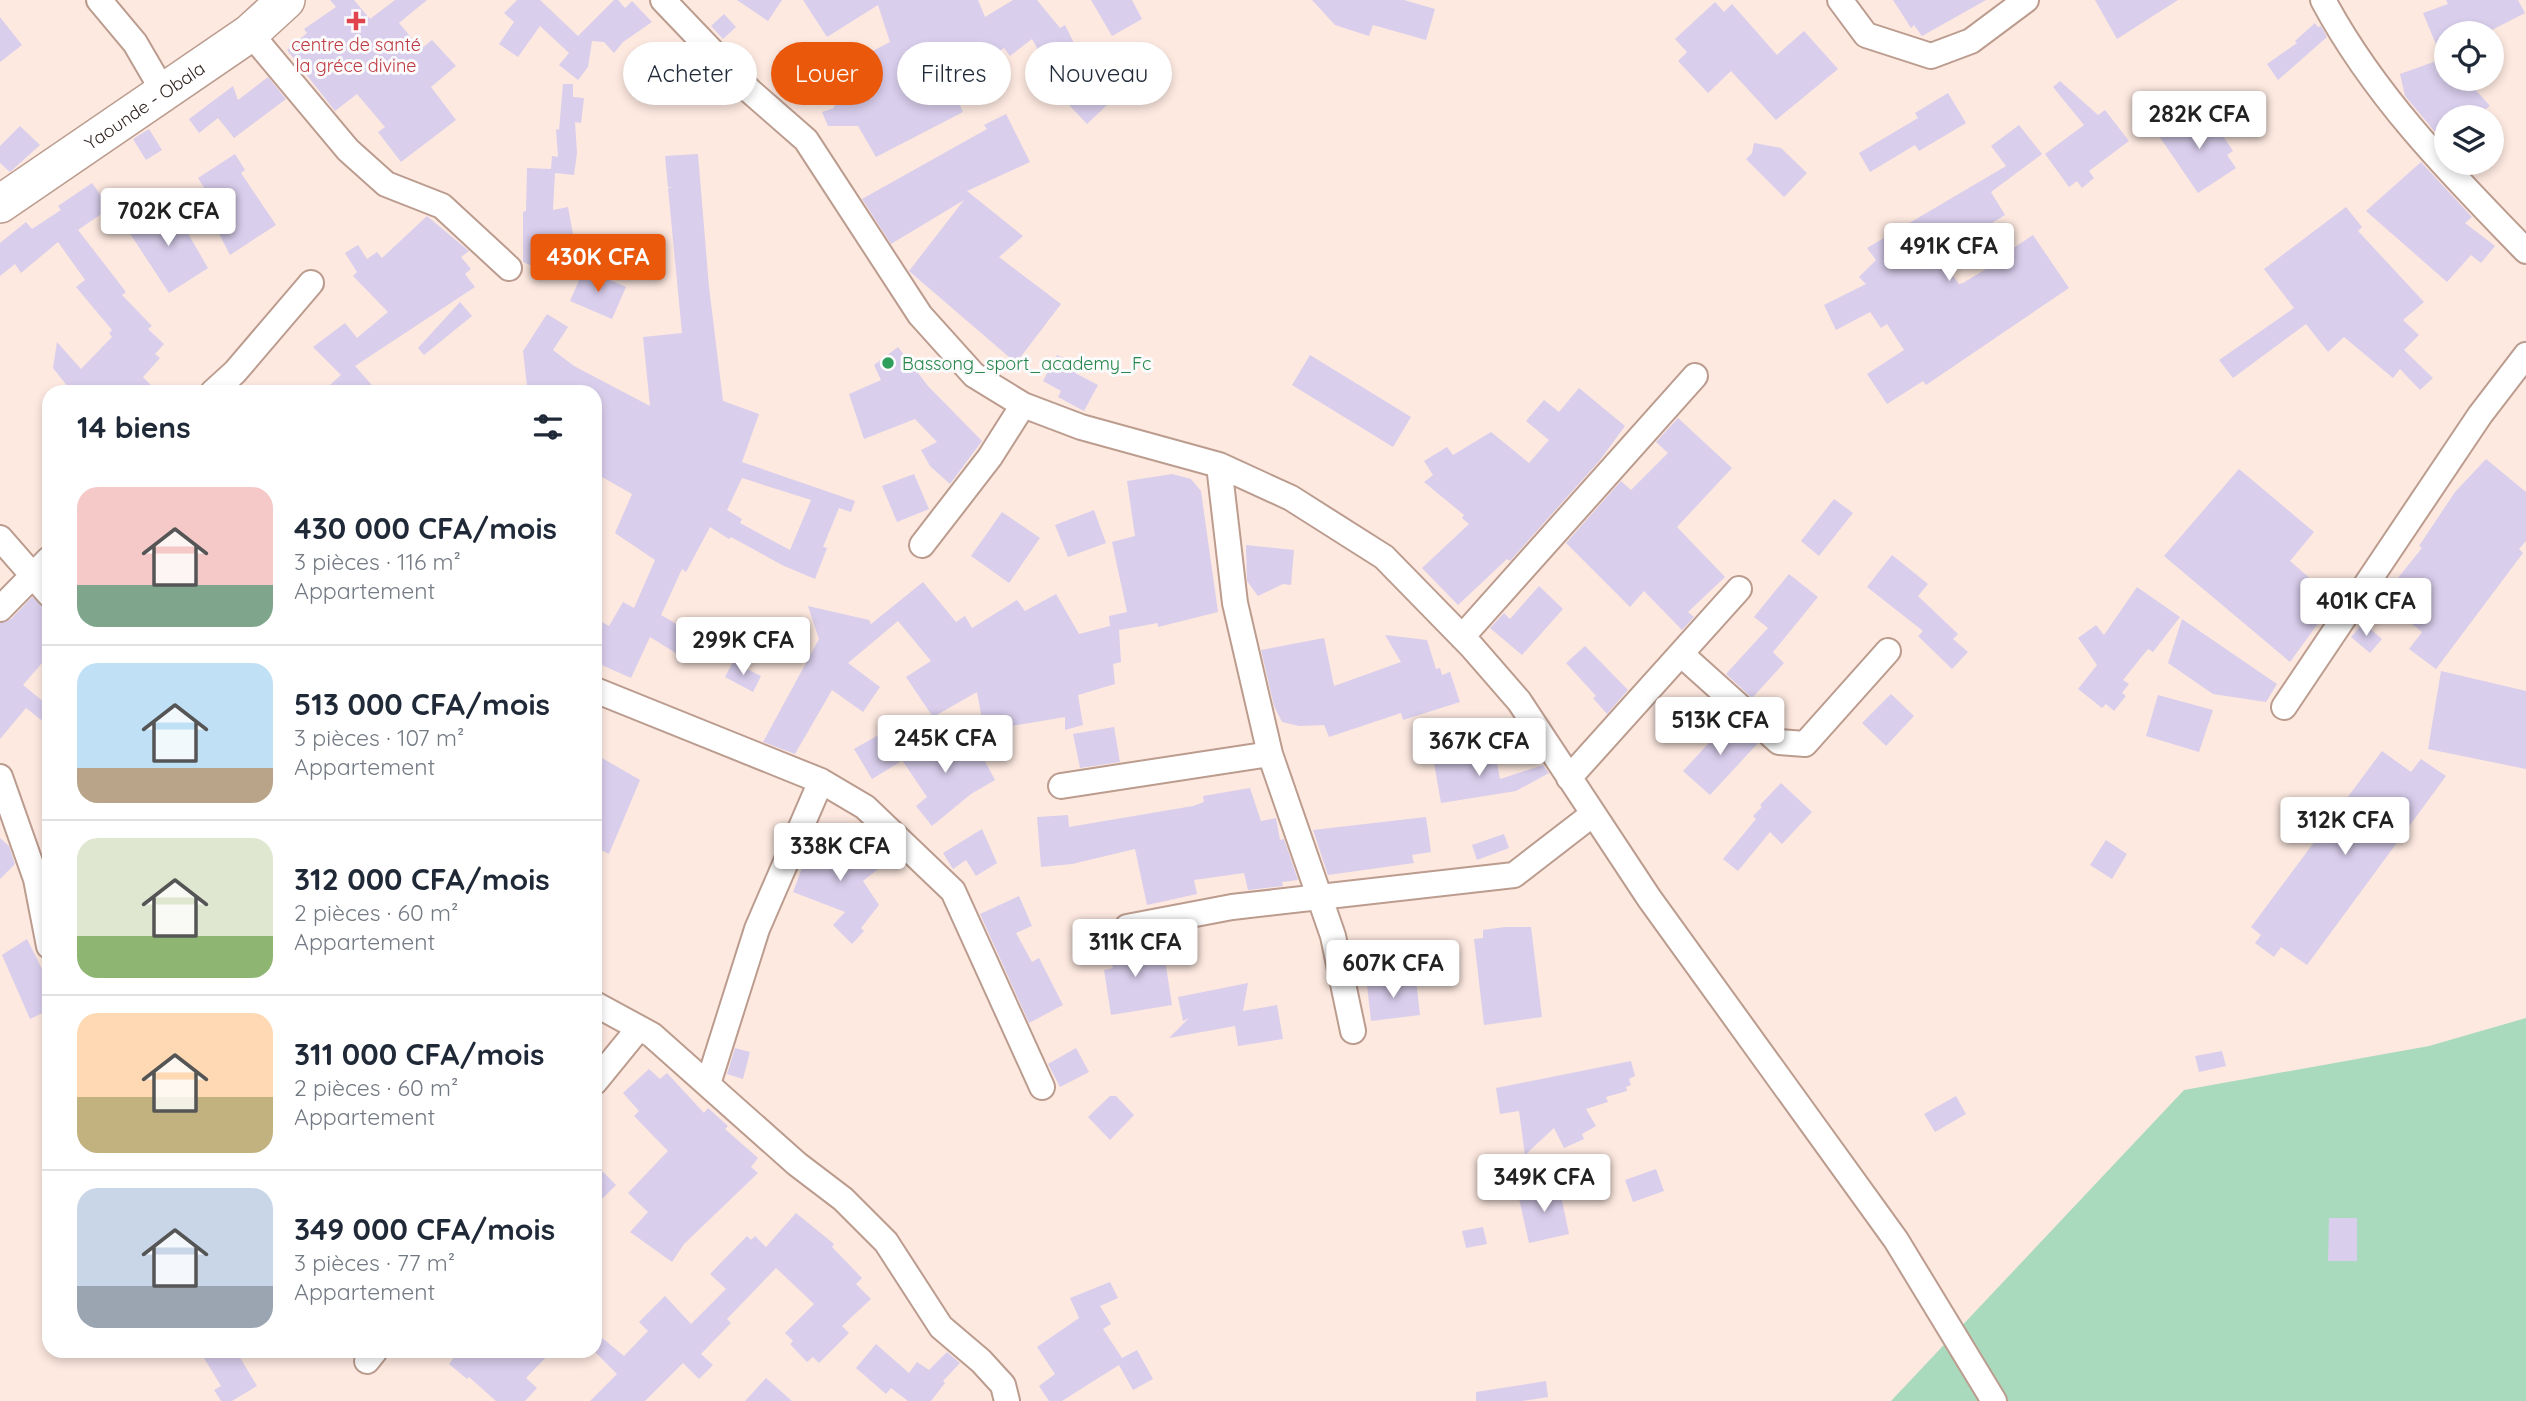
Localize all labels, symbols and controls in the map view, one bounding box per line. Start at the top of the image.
marker: centre de santé la gréce divine [346,11,366,31]
map controls [2434,21,2504,175]
button: locate [2434,21,2504,91]
place label: centre de santé la gréce divine [291,33,421,77]
chip: Acheter [623,42,757,105]
chip: Louer [771,42,883,105]
chip: Filtres [897,42,1011,105]
chip: Nouveau [1025,42,1172,105]
street label: Yaounde - Obala [80,56,209,154]
pin: 282K CFA [2127,92,2271,151]
text: 282K CFA [2148,99,2250,128]
button: layers [2434,105,2504,175]
pin: 702K CFA [96,188,240,248]
text: 702K CFA [117,196,219,225]
pin: 491K CFA [1877,224,2021,283]
text: 491K CFA [1900,231,1998,260]
pin: 430K CFA [526,234,670,294]
text: 430K CFA [547,242,649,271]
place label: Bassong_sport_academy_Fc [902,352,1151,375]
marker: Bassong_sport_academy_Fc [880,355,896,371]
text: 14 biens [77,408,191,446]
icon: filters [529,408,567,446]
text: 430 000 CFA/mois [294,509,557,547]
icon: home [133,515,217,599]
text: 3 pièces · 116 m² [294,547,461,576]
text: Appartement [294,576,435,605]
pin: 401K CFA [2294,578,2438,638]
text: 401K CFA [2316,586,2416,615]
pin: 299K CFA [671,618,815,677]
text: 299K CFA [692,625,794,654]
text: 513 000 CFA/mois [294,685,550,723]
icon: home [133,691,217,775]
pin: 513K CFA [1648,698,1792,757]
text: 513K CFA [1671,705,1769,734]
pin: 245K CFA [873,716,1017,775]
pin: 367K CFA [1407,718,1551,778]
text: 3 pièces · 107 m² [294,723,464,752]
text: 245K CFA [894,723,996,752]
text: 367K CFA [1429,726,1529,755]
text: Appartement [294,752,435,781]
pin: 312K CFA [2273,798,2417,857]
text: 312K CFA [2296,805,2394,834]
pin: 338K CFA [768,824,912,883]
text: 338K CFA [790,831,890,860]
text: 312 000 CFA/mois [294,860,550,898]
icon: home [133,866,217,950]
text: 2 pièces · 60 m² [294,898,458,927]
pin: 311K CFA [1063,920,1207,979]
text: Appartement [294,927,435,956]
text: 311K CFA [1088,927,1182,956]
pin: 607K CFA [1321,940,1465,1000]
text: 607K CFA [1342,948,1444,977]
text: 311 000 CFA/mois [294,1035,544,1073]
icon: home [133,1041,217,1125]
text: 2 pièces · 60 m² [294,1073,458,1102]
text: Appartement [294,1102,435,1131]
pin: 349K CFA [1472,1154,1616,1214]
text: 349K CFA [1493,1162,1595,1191]
text: 349 000 CFA/mois [294,1210,555,1248]
icon: home [133,1216,217,1300]
text: 3 pièces · 77 m² [294,1248,455,1277]
text: Appartement [294,1277,435,1306]

